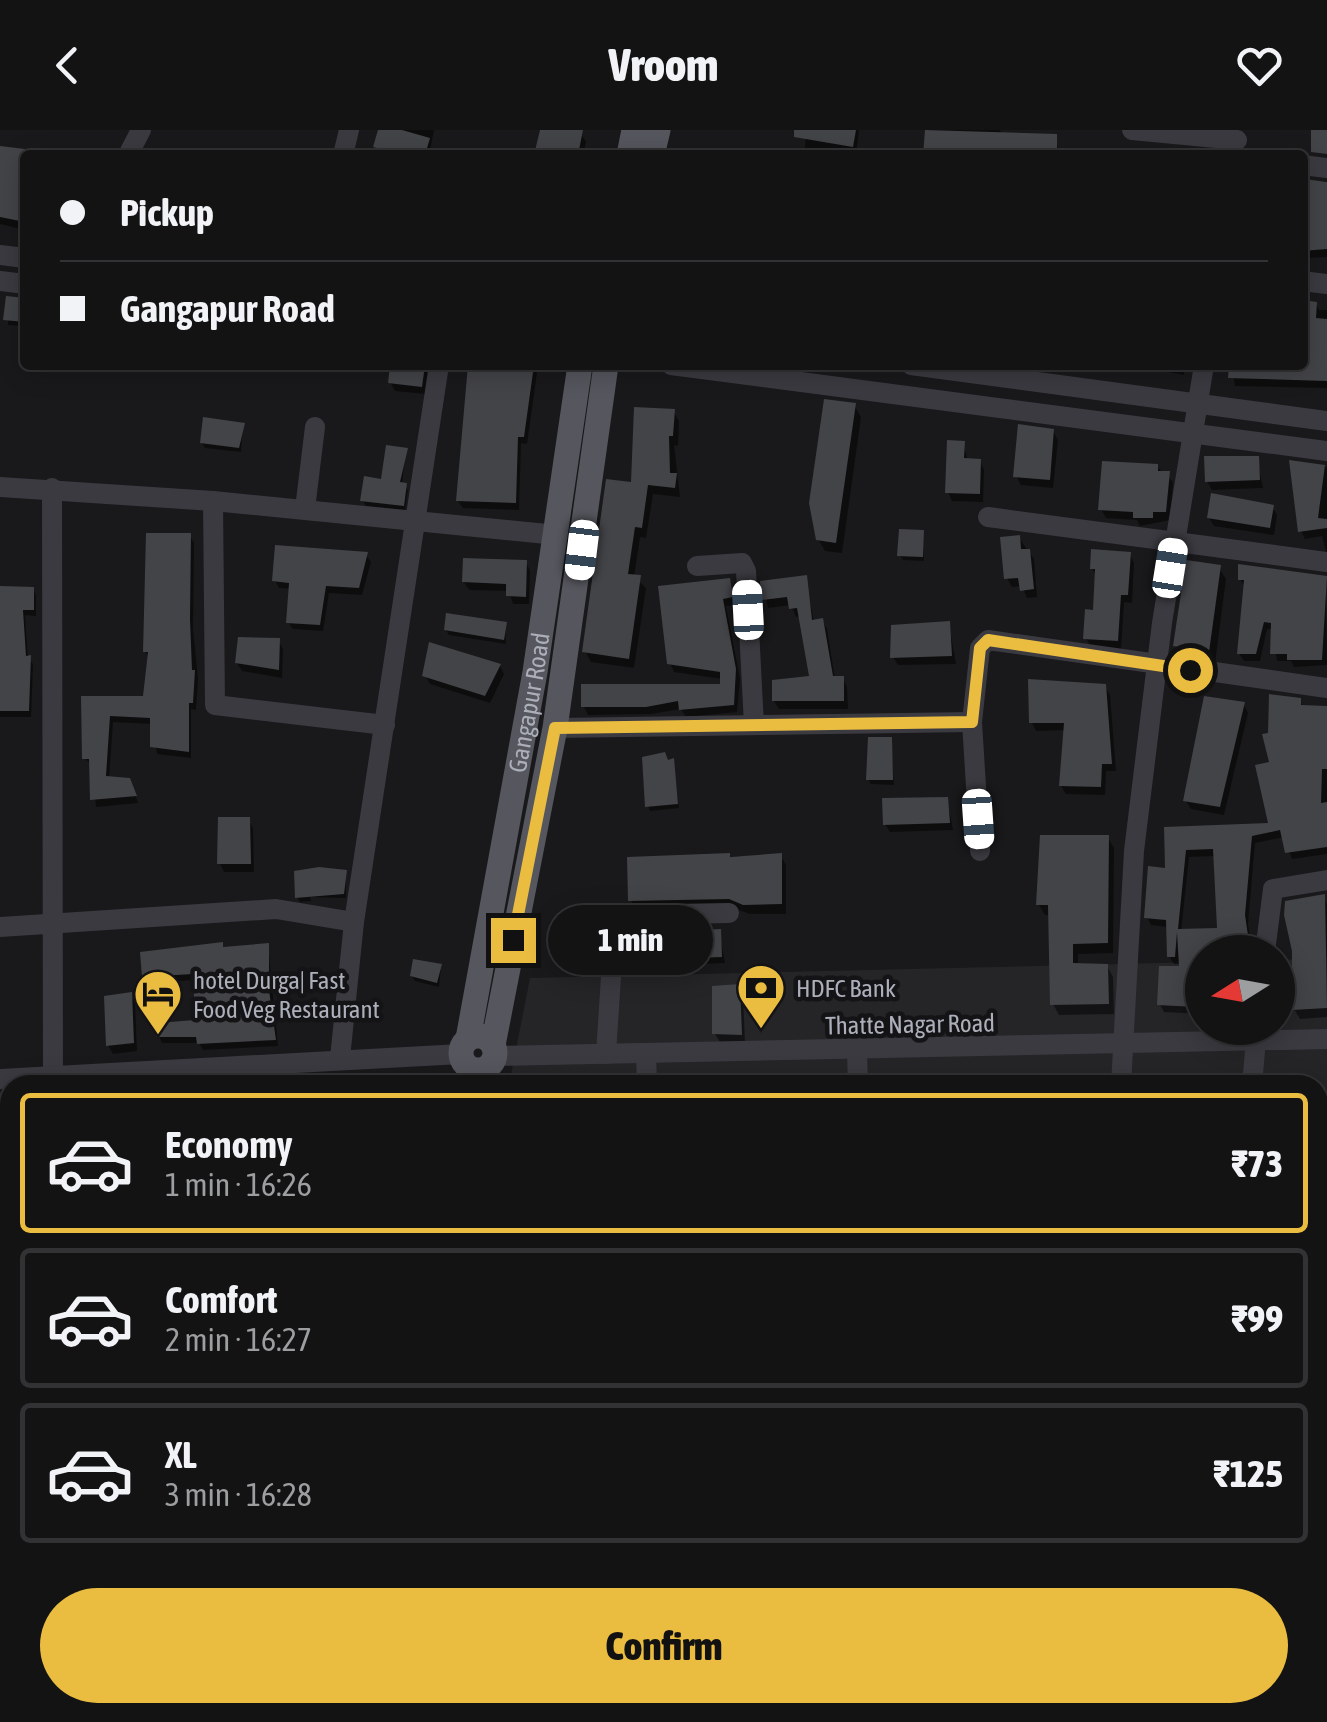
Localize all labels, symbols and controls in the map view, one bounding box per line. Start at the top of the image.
icon: back [40,38,95,93]
icon: heart [1232,38,1287,93]
text: Vroom [608,39,719,91]
text: Pickup [120,191,214,234]
text: Gangapur Road [120,287,335,330]
car [563,518,601,582]
car [1150,536,1190,600]
car [731,579,765,641]
street label: Gangapur Road [503,631,555,775]
route start [1168,648,1213,693]
car [961,788,995,850]
callout: 1 min [548,905,713,975]
route end [491,918,536,963]
text: 1 min [598,921,663,958]
north arrow [1185,935,1295,1045]
map controls [1185,935,1295,1045]
bank icon: HDFC Bank [735,962,787,1030]
place label: hotel Durga| Fast Food Veg Restaurant [193,966,380,1023]
hotel icon: hotel Durga| Fast Food Veg Restaurant [132,968,184,1036]
place label: HDFC Bank [796,974,896,1002]
street label: Thatte Nagar Road [825,1009,995,1039]
icon: car [45,1118,135,1208]
text: Economy [165,1123,292,1166]
text: ₹73 [1231,1142,1283,1185]
text: 1 min · 16:26 [165,1166,312,1203]
icon: car [45,1273,135,1363]
text: Comfort [165,1278,277,1321]
text: ₹99 [1231,1297,1283,1340]
text: 2 min · 16:27 [165,1321,312,1358]
icon: car [45,1428,135,1518]
text: XL [165,1433,197,1476]
text: ₹125 [1213,1452,1283,1495]
text: 3 min · 16:28 [165,1476,312,1513]
button: Confirm [40,1588,1288,1703]

